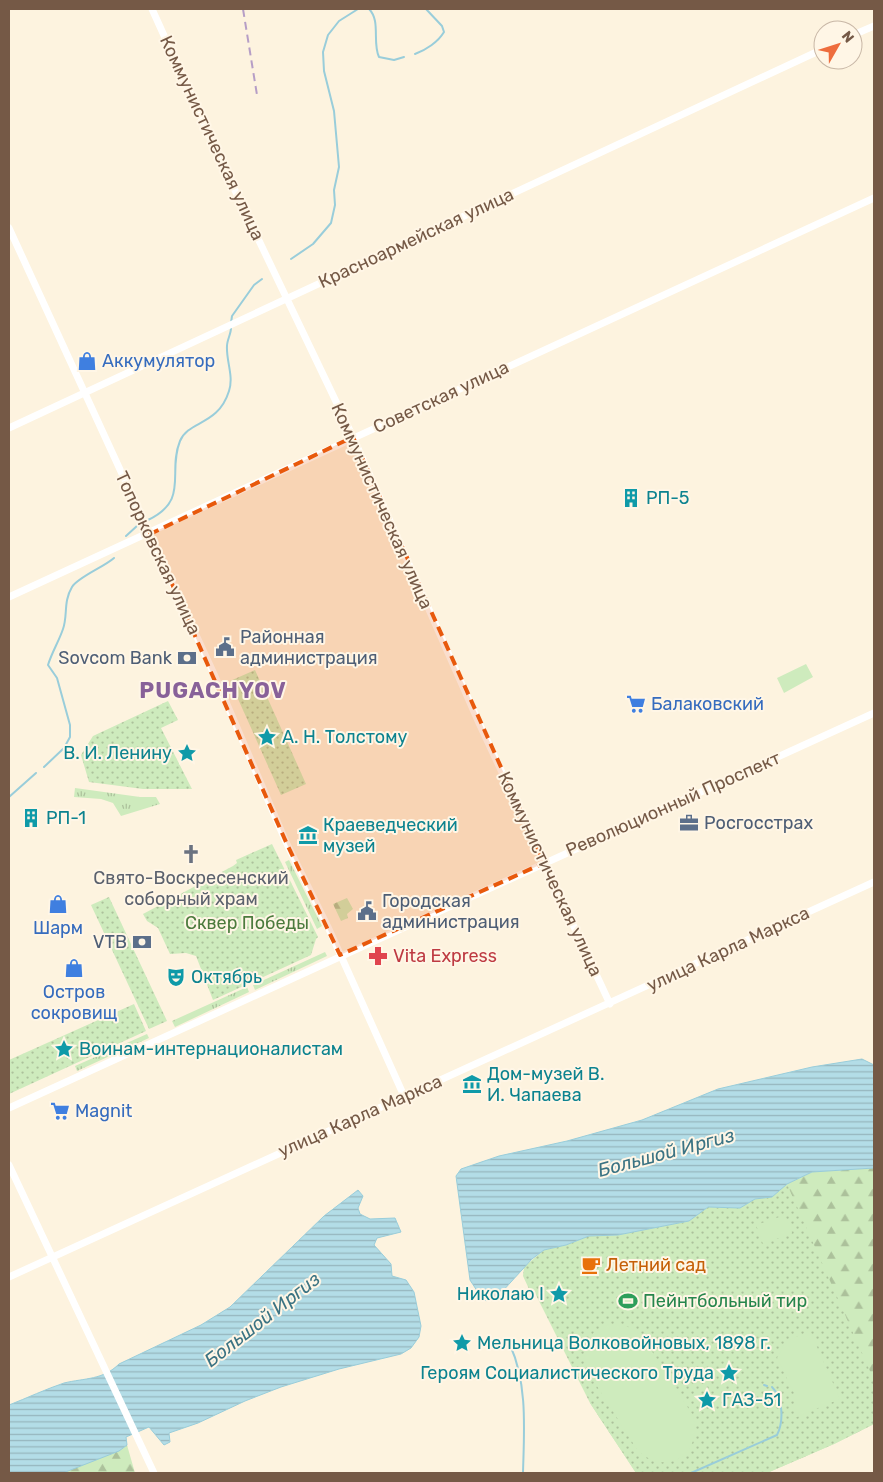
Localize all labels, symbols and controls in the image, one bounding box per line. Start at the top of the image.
north arrow [813,20,863,70]
text: N [838,28,857,46]
street label: Коммунистическая улица [155,32,269,244]
street label: Красноармейская улица [315,183,517,293]
shop icon: Аккумулятор [76,350,98,372]
place label: Аккумулятор [102,350,215,372]
street label: Советская улица [370,356,512,438]
street label: Коммунистическая улица [327,400,437,612]
street label: Топорковская улица [110,468,206,638]
building icon: РП-5 [620,487,642,509]
place label: РП-5 [646,487,690,509]
place label: Районная администрация [240,626,378,669]
public building icon: Районная администрация [214,636,236,658]
place label: Sovcom Bank [58,647,173,669]
bank icon: Sovcom Bank [176,647,198,669]
district label: PUGACHYOV [139,677,287,704]
supermarket icon: Балаковский [625,693,647,715]
place label: Балаковский [651,693,764,715]
place icon: А. Н. Толстому [256,726,278,748]
place label: А. Н. Толстому [282,726,407,748]
place label: В. И. Ленину [63,742,172,764]
place icon: В. И. Ленину [176,742,198,764]
street label: Революционный Проспект [562,747,784,861]
street label: Коммунистическая улица [493,768,607,980]
building icon: РП-1 [20,807,42,829]
place label: РП-1 [46,807,86,829]
office icon: Росгосстрах [678,812,700,834]
place label: Росгосстрах [704,812,813,834]
place label: Краеведческий музей [323,814,458,857]
museum icon: Краеведческий музей [297,824,319,846]
church icon: Свято-Воскресенский соборный храм [180,843,202,865]
place label: Свято-Воскресенский соборный храм [93,867,289,910]
place label: Городская администрация [382,890,520,933]
shop icon: Шарм [47,893,69,915]
public building icon: Городская администрация [356,900,378,922]
street label: улица Карла Маркса [643,902,813,996]
park label: Сквер Победы [185,912,309,934]
place label: Шарм [33,917,83,939]
place label: VTB [93,931,127,953]
bank icon: VTB [131,931,153,953]
pharmacy icon: Vita Express [367,945,389,967]
place label: Vita Express [393,945,497,967]
shop icon: Остров сокровищ [63,957,85,979]
theatre icon: Октябрь [165,966,187,988]
place label: Октябрь [191,966,262,988]
place label: Остров сокровищ [31,981,118,1024]
place icon: Воинам-интернационалистам [53,1038,75,1060]
place label: Воинам-интернационалистам [79,1038,343,1060]
place label: Дом-музей В. И. Чапаева [487,1063,604,1106]
street label: улица Карла Маркса [275,1070,445,1162]
museum icon: Дом-музей В. И. Чапаева [461,1073,483,1095]
supermarket icon: Magnit [49,1100,71,1122]
place label: Magnit [75,1100,132,1122]
water label: Большой Иргиз [595,1123,737,1182]
cafe icon: Летний сад [580,1254,602,1276]
place label: Летний сад [606,1254,706,1276]
water label: Большой Иргиз [200,1267,325,1372]
place label: Николаю I [457,1283,544,1305]
place icon: Николаю I [548,1283,570,1305]
sports icon: Пейнтбольный тир [617,1290,639,1312]
place label: Пейнтбольный тир [643,1290,807,1312]
place icon: Мельница Волковойновых, 1898 г. [451,1332,473,1354]
place label: Мельница Волковойновых, 1898 г. [477,1332,771,1354]
place label: Героям Социалистического Труда [420,1362,714,1384]
place icon: Героям Социалистического Труда [718,1362,740,1384]
place icon: ГАЗ-51 [696,1389,718,1411]
place label: ГАЗ-51 [722,1389,781,1411]

